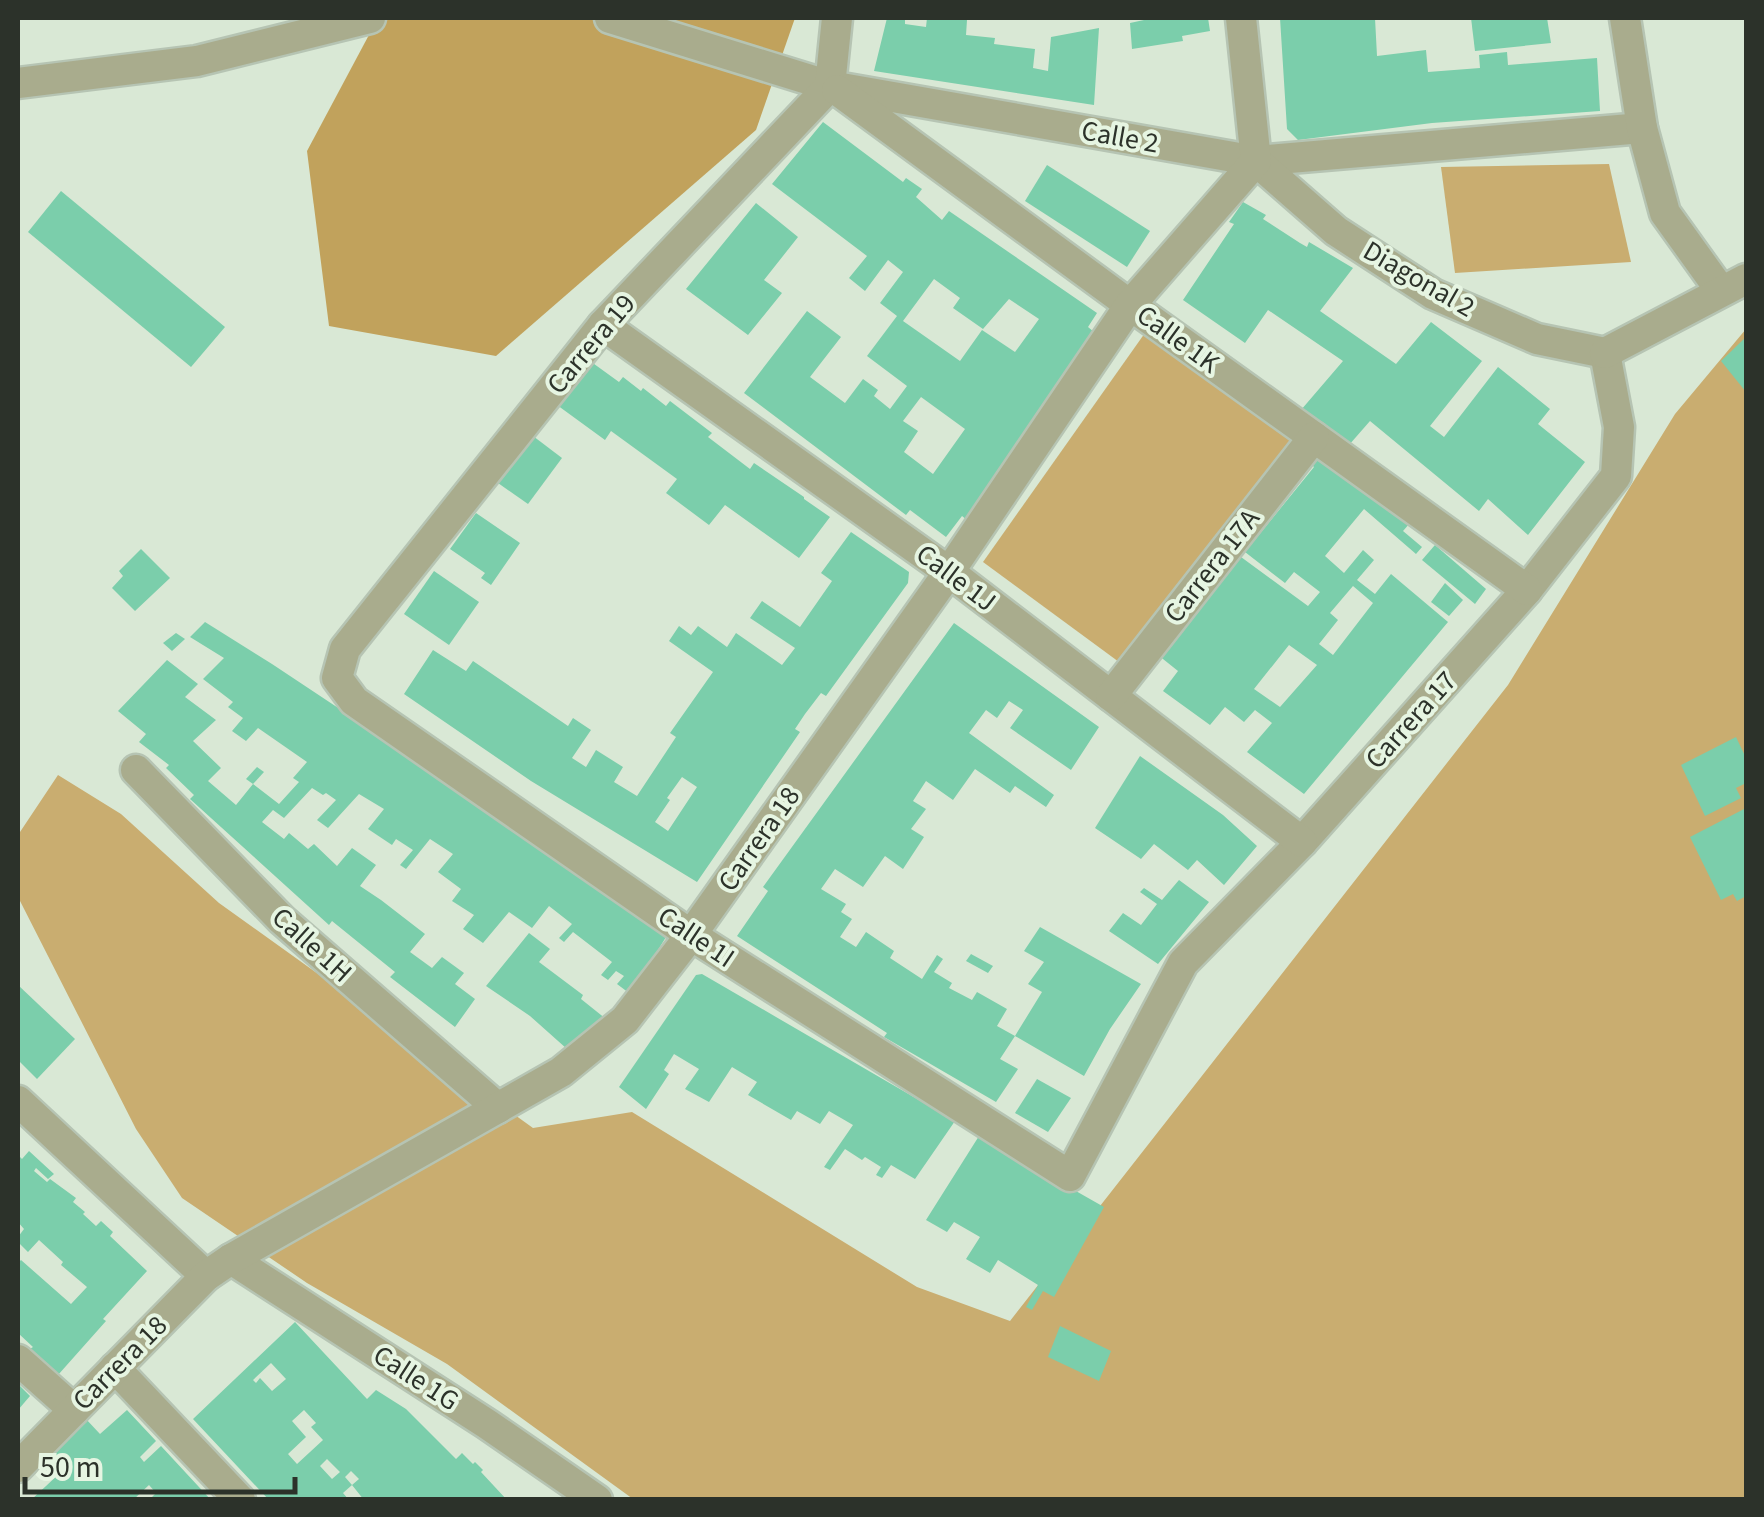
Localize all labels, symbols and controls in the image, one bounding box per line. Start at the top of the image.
street label: Calle 2 [1078,111,1162,163]
street label: Diagonal 2 [1356,231,1482,327]
street label: Carrera 19 [537,285,645,403]
street label: Calle 1K [1128,295,1228,383]
street label: Carrera 17A [1155,500,1270,631]
street label: Calle 1J [908,535,1004,621]
street label: Carrera 17 [1356,662,1466,778]
street label: Carrera 18 [708,778,810,900]
street label: Calle 1I [650,897,742,977]
street label: Calle 1H [263,898,361,992]
street label: Carrera 18 [64,1307,176,1419]
street label: Calle 1G [365,1335,467,1421]
scale bar [25,1432,295,1494]
text: 50 m [40,1446,101,1489]

